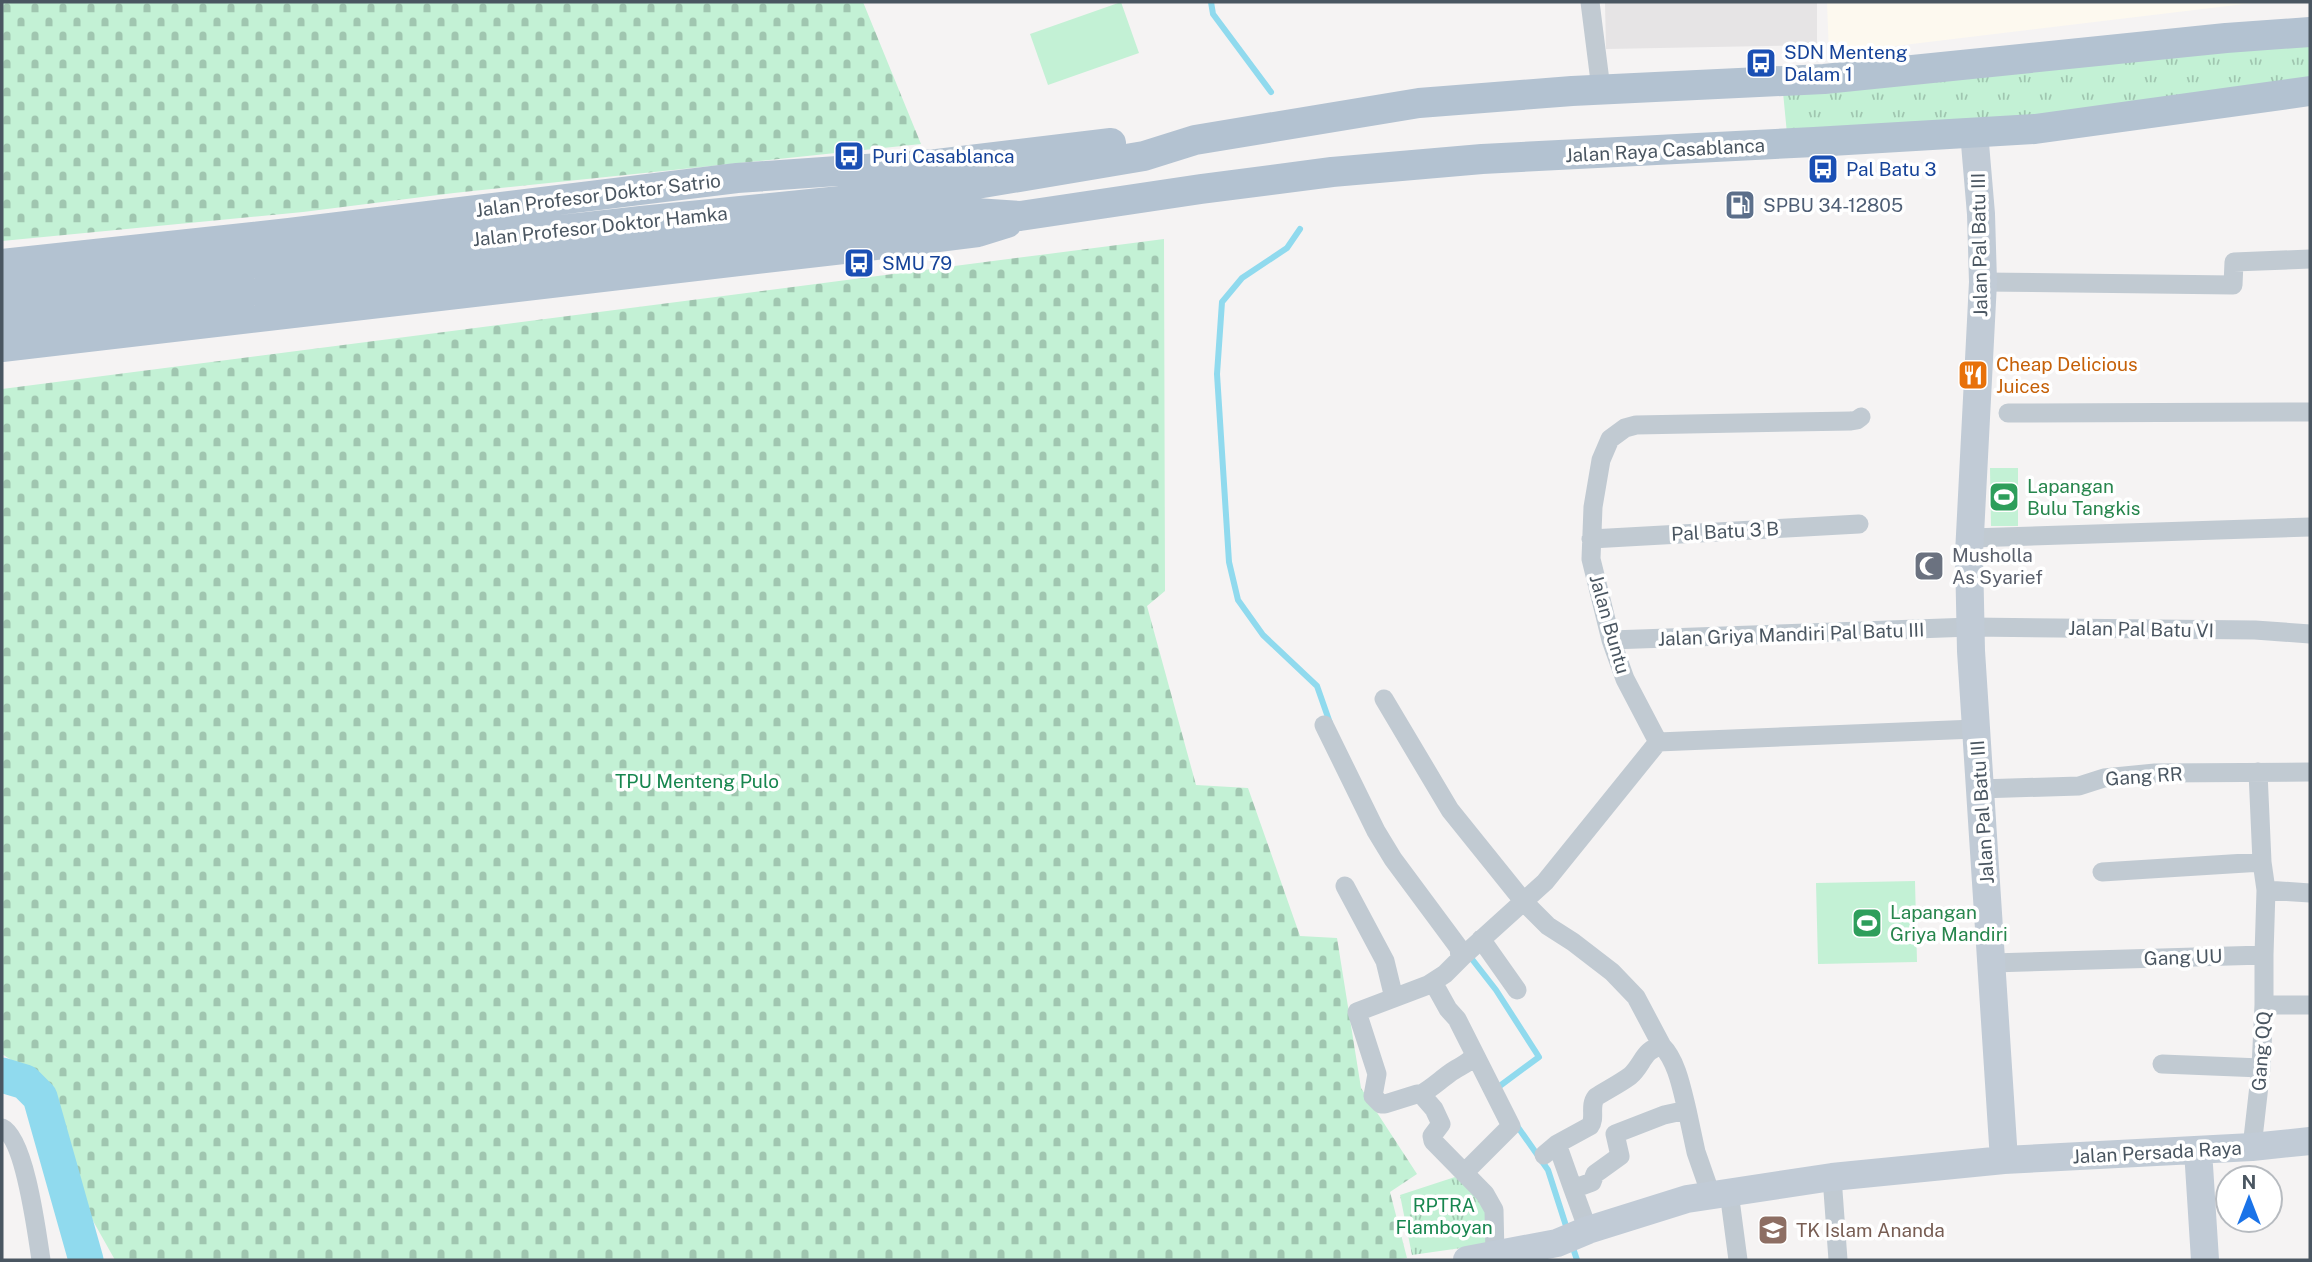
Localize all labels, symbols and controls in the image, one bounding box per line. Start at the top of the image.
place label: SDN Menteng Dalam 1 [1784,41,1908,85]
bus stop icon: SDN Menteng Dalam 1 [1744,46,1778,80]
street label: Jalan Raya Casablanca [1564,134,1766,166]
bus stop icon: Puri Casablanca [832,139,866,173]
place label: Puri Casablanca [872,145,1015,167]
bus stop icon: Pal Batu 3 [1806,152,1840,186]
place label: Pal Batu 3 [1846,158,1937,180]
street label: Jalan Profesor Doktor Satrio [474,169,722,221]
street label: Jalan Pal Batu III [1967,173,1991,317]
fuel station icon: SPBU 34-12805 [1723,188,1757,222]
place label: SPBU 34-12805 [1763,194,1903,216]
street label: Jalan Profesor Doktor Hamka [471,202,729,250]
bus stop icon: SMU 79 [842,246,876,280]
place label: SMU 79 [882,252,952,274]
place label: Cheap Delicious Juices [1996,353,2138,397]
restaurant icon: Cheap Delicious Juices [1956,358,1990,392]
place label: Lapangan Bulu Tangkis [2027,475,2140,519]
sports icon: Lapangan Bulu Tangkis [1987,480,2021,514]
street label: Pal Batu 3 B [1671,517,1779,545]
place label: Musholla As Syarief [1952,544,2043,588]
mosque icon: Musholla As Syarief [1912,549,1946,583]
street label: Jalan Buntu [1585,572,1635,676]
street label: Jalan Pal Batu VI [2068,617,2214,641]
street label: Jalan Griya Mandiri Pal Batu III [1657,618,1925,650]
street label: Jalan Pal Batu III [1966,739,1998,885]
street label: Gang RR [2105,762,2183,790]
park label: TPU Menteng Pulo [615,770,779,792]
place label: Lapangan Griya Mandiri [1890,901,2008,945]
sports icon: Lapangan Griya Mandiri [1850,906,1884,940]
street label: Gang UU [2143,945,2223,969]
street label: Gang QQ [2247,1010,2275,1092]
street label: Jalan Persada Raya [2072,1137,2242,1167]
north arrow [2214,1164,2284,1234]
text: N [2242,1171,2256,1193]
park label: RPTRA Flamboyan [1395,1194,1493,1238]
school or university icon: TK Islam Ananda [1756,1213,1790,1247]
place label: TK Islam Ananda [1796,1219,1945,1241]

